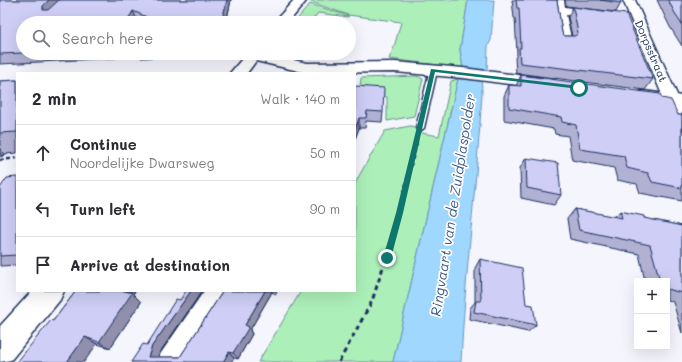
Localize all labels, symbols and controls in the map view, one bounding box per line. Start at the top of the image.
search box [16,16,356,60]
street label: Dorpsstraat [632,17,671,84]
icon: search [30,27,52,49]
text: Search here [62,28,153,48]
route start [570,79,588,97]
text: 2 min [32,87,77,109]
text: Walk · 140 m [260,90,340,107]
water label: Ringvaart van de Zuidplaspolder [426,92,479,318]
text: Continue [70,134,137,154]
icon: ahead [32,142,54,164]
text: 50 m [310,144,340,161]
text: Noordelijke Dwarsweg [70,154,214,171]
icon: left [32,198,54,220]
text: Turn left [70,199,135,219]
text: 90 m [310,200,340,217]
route end [378,249,396,267]
icon: arrive [32,254,54,276]
text: Arrive at destination [70,255,230,275]
map controls [634,278,670,350]
button: + [634,278,670,314]
button: − [634,314,670,350]

